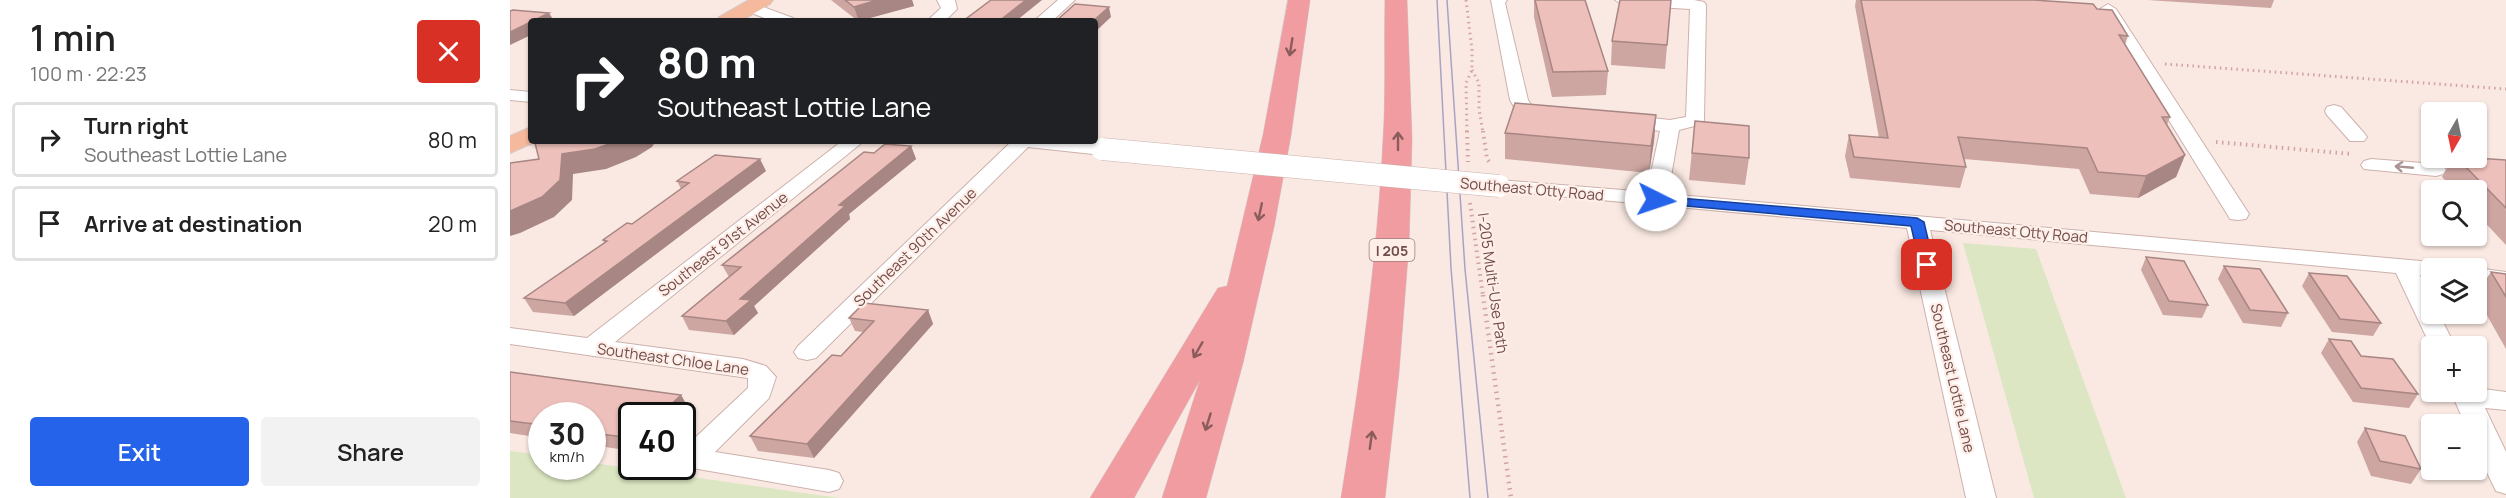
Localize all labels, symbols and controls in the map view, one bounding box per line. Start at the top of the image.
text: 1 min [30,13,116,62]
button: close [417,20,480,83]
text: 80 m [657,33,757,91]
one-way arrow [1286,36,1297,56]
icon: right [558,42,636,120]
text: 100 m · 22:23 [30,60,147,87]
text: Southeast Lottie Lane [657,88,931,125]
north arrow [2421,102,2487,168]
map controls [2421,102,2487,480]
text: Turn right [84,111,189,141]
icon: right [33,123,66,156]
text: 80 m [428,125,477,155]
one-way arrow [1392,132,1403,152]
text: Southeast Lottie Lane [84,141,287,168]
one-way arrow [2394,162,2414,173]
position arrow [1624,168,1688,232]
street label: Southeast Otty Road [1459,172,1605,206]
button: search [2421,180,2487,246]
street label: Southeast 90th Avenue [849,182,981,311]
street label: Southeast 91st Avenue [654,187,792,301]
one-way arrow [1254,202,1265,222]
icon: arrive [33,207,66,240]
text: Arrive at destination [84,209,302,239]
text: 20 m [428,209,477,239]
street label: I-205 Multi-Use Path [1473,211,1513,355]
street label: Southeast Otty Road [1943,214,2089,248]
road number: I 205 [1370,239,1414,261]
pin [1901,239,1952,290]
icon: arrive [1910,248,1943,281]
button: layers [2421,258,2487,324]
street label: Southeast Lottie Lane [1926,301,1980,455]
button: + [2421,336,2487,402]
street label: Southeast Chloe Lane [596,338,751,380]
one-way arrow [1192,341,1204,358]
speed limit sign: 40 [618,402,696,480]
one-way arrow [1202,412,1213,431]
text: 30 [548,413,586,454]
button: − [2421,414,2487,480]
button: Exit [30,417,249,486]
button: Share [261,417,480,486]
one-way arrow [1366,431,1377,450]
text: km/h [550,446,584,467]

